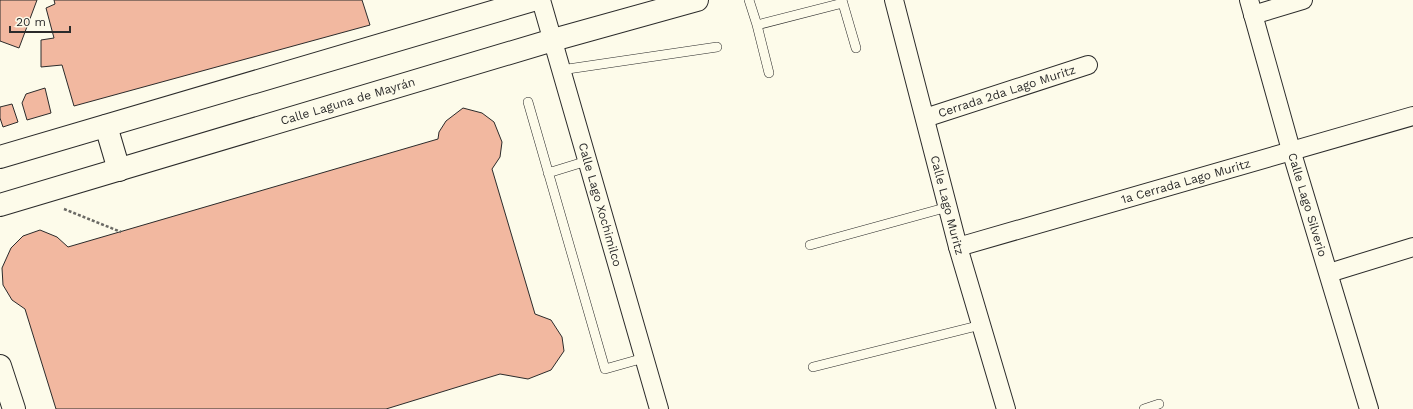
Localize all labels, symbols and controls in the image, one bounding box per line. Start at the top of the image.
scale bar [10,8,70,34]
text: 20 m [16,15,46,29]
street label: Cerrada 2da Lago Muritz [936,63,1077,120]
street label: Calle Laguna de Mayrán [279,75,417,128]
street label: Calle Lago Xochimilco [575,141,625,268]
street label: Calle Lago Silverio [1285,151,1330,258]
street label: Calle Lago Muritz [928,154,967,257]
street label: 1a Cerrada Lago Muritz [1119,156,1252,207]

